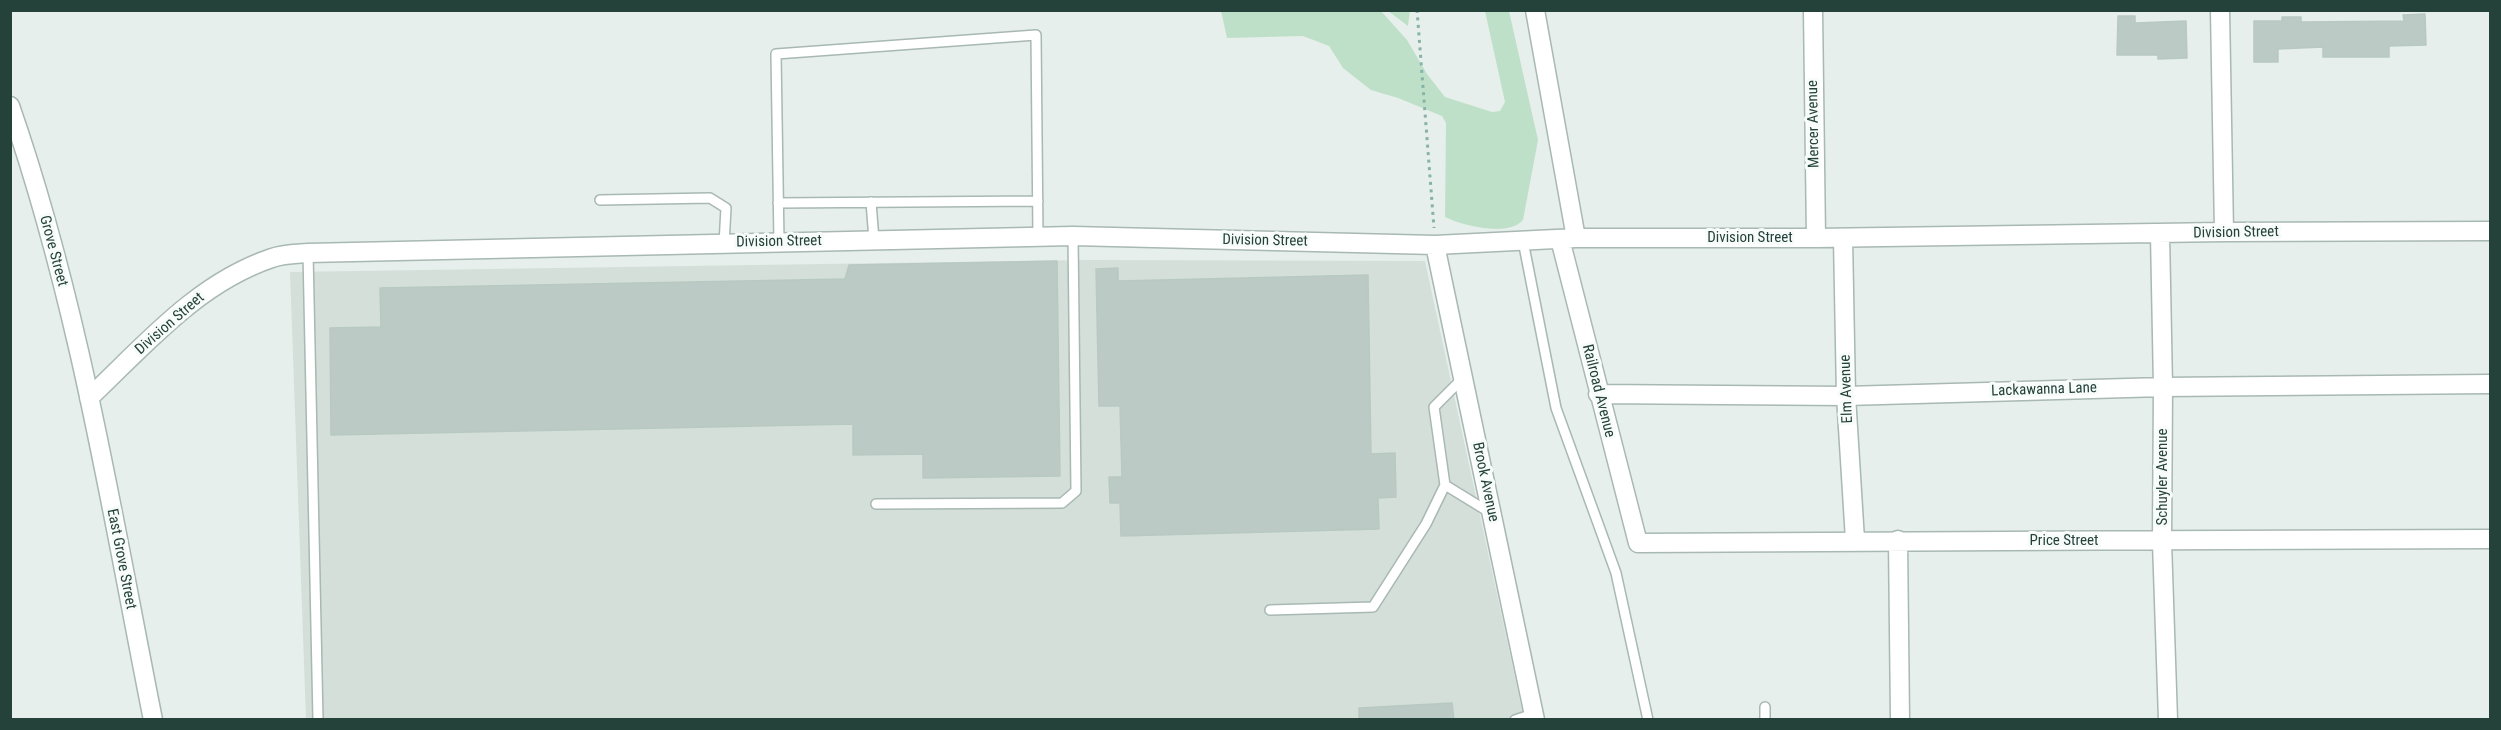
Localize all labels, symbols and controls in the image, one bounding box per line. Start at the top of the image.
street label: Mercer Avenue [1804,80,1824,168]
street label: Grove Street [35,214,71,288]
street label: Division Street [2193,223,2279,243]
street label: Division Street [1707,229,1793,247]
street label: Division Street [1222,231,1308,251]
street label: Division Street [736,232,822,252]
street label: Division Street [132,289,208,359]
street label: Railroad Avenue [1578,343,1618,439]
street label: Elm Avenue [1837,354,1857,424]
street label: Lackawanna Lane [1991,379,2097,401]
street label: Schuyler Avenue [2154,428,2172,526]
street label: Brook Avenue [1468,440,1502,524]
street label: East Grove Street [102,507,140,611]
street label: Price Street [2030,532,2098,550]

